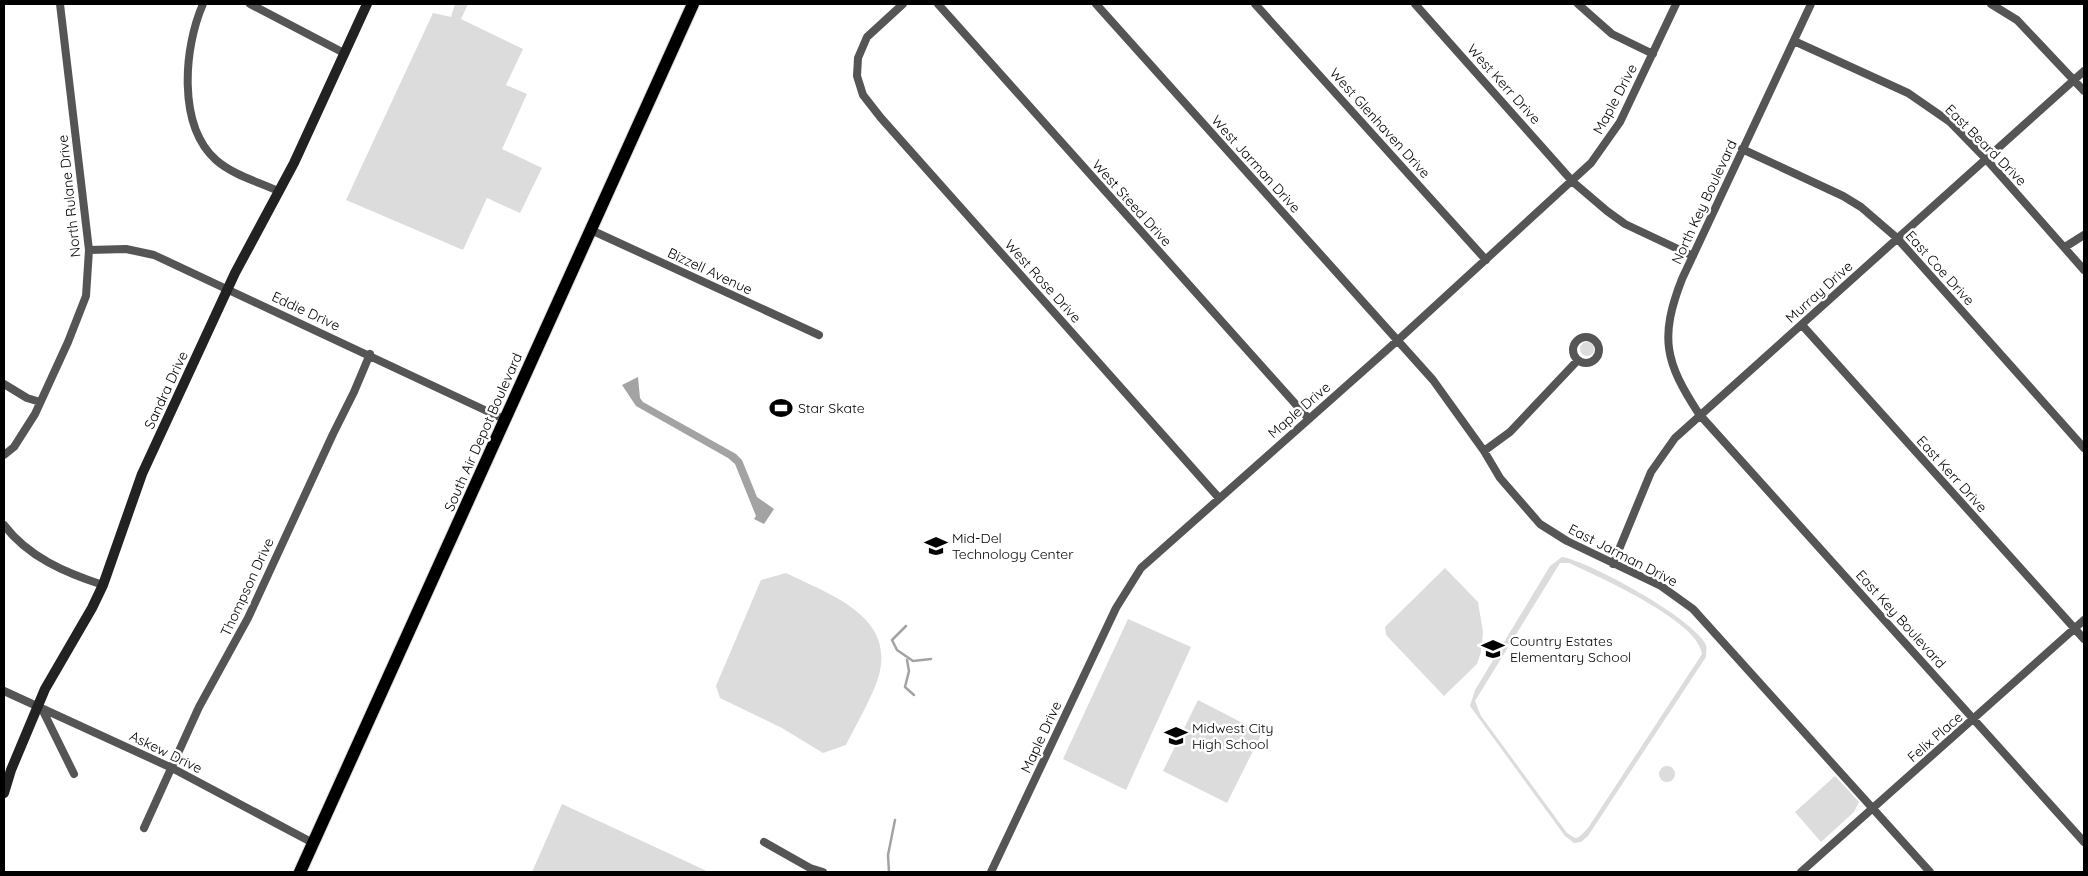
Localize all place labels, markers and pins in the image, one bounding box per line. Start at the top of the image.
sports icon: Star Skate [768,395,794,421]
place label: Star Skate [798,399,865,417]
place label: Mid-Del Technology Center [952,529,1074,563]
school or university icon: Mid-Del Technology Center [923,533,949,559]
place label: Country Estates Elementary School [1510,632,1631,666]
school or university icon: Country Estates Elementary School [1480,636,1506,662]
place label: Midwest City High School [1192,719,1273,753]
school or university icon: Midwest City High School [1163,723,1189,749]

